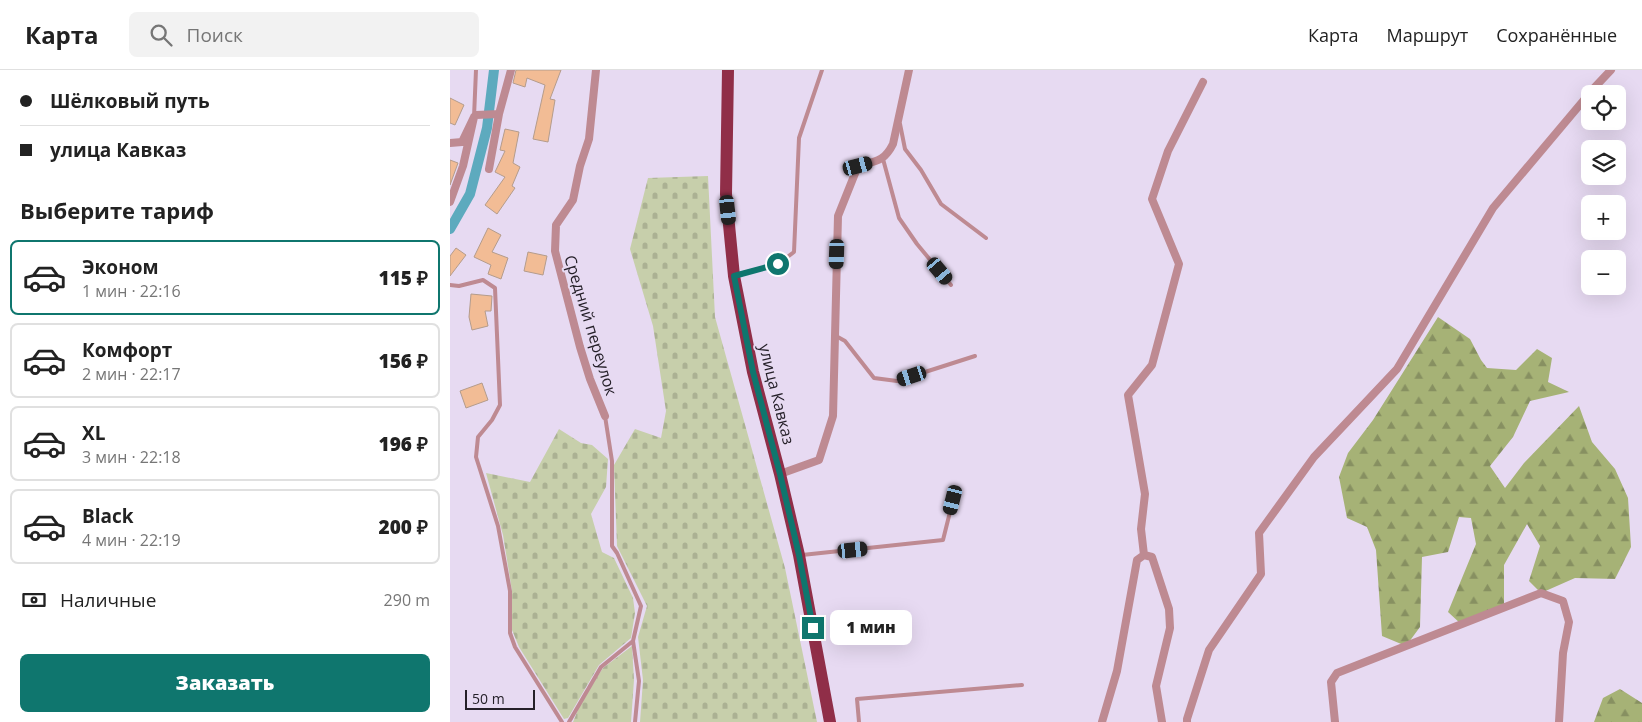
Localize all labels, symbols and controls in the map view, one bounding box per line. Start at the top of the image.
search box [129,12,479,57]
text: Карта [25,18,99,51]
icon: search [147,21,175,49]
text: Поиск [187,22,243,48]
text: Карта [1308,23,1358,47]
text: Маршрут [1386,23,1468,47]
text: Сохранённые [1496,23,1617,47]
map controls [1581,85,1626,295]
button: locate [1581,85,1626,130]
text: Шёлковый путь [50,88,210,114]
text: улица Кавказ [50,137,186,163]
button: layers [1581,140,1626,185]
car [841,155,874,177]
car [718,194,737,226]
text: Выберите тариф [20,195,214,225]
button: + [1581,195,1626,240]
car [828,239,845,269]
button: − [1581,250,1626,295]
street label: Средний переулок [559,252,623,398]
route start [767,253,789,275]
text: Эконом [82,254,159,280]
icon: car [22,255,67,300]
car [924,255,955,287]
text: 115 ₽ [379,265,428,291]
text: 1 мин · 22:16 [82,280,181,302]
text: Комфорт [82,337,172,363]
icon: car [22,338,67,383]
street label: улица Кавказ [754,341,800,447]
text: 156 ₽ [379,348,428,374]
text: 2 мин · 22:17 [82,363,181,385]
car [895,364,928,388]
text: XL [82,420,105,446]
icon: car [22,421,67,466]
text: 196 ₽ [379,431,428,457]
text: 3 мин · 22:18 [82,446,181,468]
car [942,484,963,516]
text: Black [82,503,134,529]
icon: car [22,504,67,549]
text: 200 ₽ [379,514,428,540]
text: 4 мин · 22:19 [82,529,181,551]
car [837,541,868,559]
icon: cash [20,586,48,614]
text: Наличные [60,587,156,613]
text: 290 m [384,589,430,611]
callout: 1 мин [830,610,913,646]
text: 1 мин [846,616,896,638]
route end [802,617,824,639]
button: Заказать [20,654,430,712]
scale bar [465,687,535,710]
text: 50 m [472,689,505,708]

